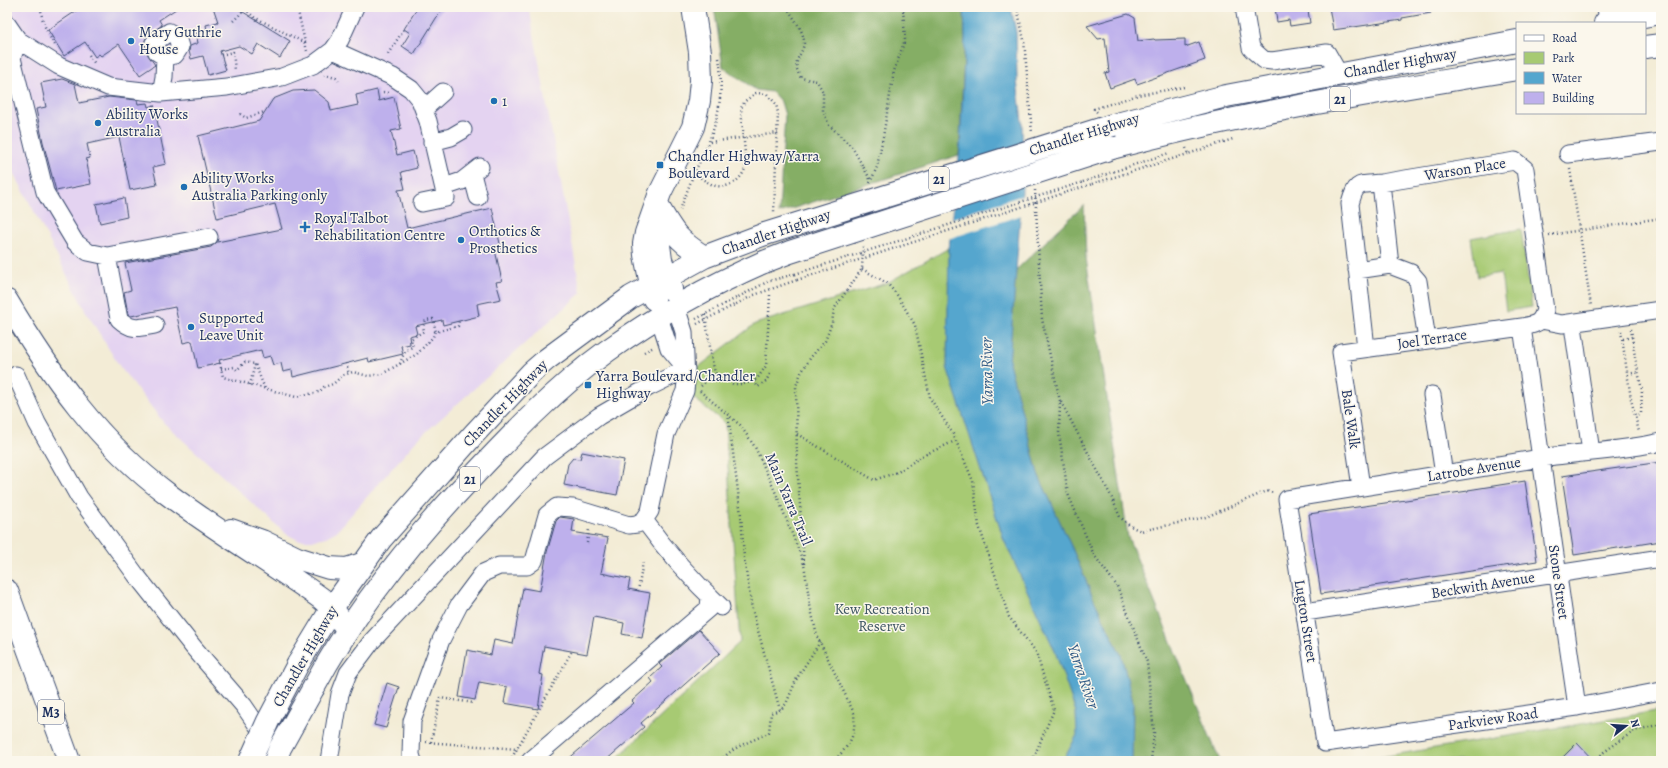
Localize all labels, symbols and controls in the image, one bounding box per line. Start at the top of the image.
place label: Mary Guthrie House [139,22,222,59]
legend [1516,22,1646,114]
text: Road [1552,30,1578,46]
marker: Mary Guthrie House [126,36,136,46]
street label: Chandler Highway [1342,43,1458,83]
text: Park [1552,50,1575,66]
text: Water [1551,70,1582,86]
road number: 21 [1330,87,1350,111]
text: Building [1552,90,1594,106]
place label: 1 [502,91,507,111]
marker: 1 [489,96,499,106]
place label: Ability Works Australia [105,104,188,141]
street label: Chandler Highway [1027,108,1142,160]
marker: Ability Works Australia [93,118,103,128]
place label: Chandler Highway/Yarra Boulevard [668,146,820,183]
street label: Warson Place [1422,153,1507,185]
marker: Chandler Highway/Yarra Boulevard [655,160,665,170]
road number: 21 [929,167,949,191]
place label: Ability Works Australia Parking only [191,168,327,205]
marker: Ability Works Australia Parking only [179,182,189,192]
street label: Chandler Highway [719,204,833,260]
place label: Royal Talbot Rehabilitation Centre [314,208,446,245]
marker: Royal Talbot Rehabilitation Centre [299,221,311,233]
place label: Orthotics & Prosthetics [469,221,541,258]
marker: Orthotics & Prosthetics [456,235,466,245]
place label: Supported Leave Unit [199,308,265,345]
marker: Supported Leave Unit [186,322,196,332]
street label: Joel Terrace [1396,324,1468,354]
water label: Yarra River [975,337,999,405]
street label: Chandler Highway [458,355,552,451]
place label: Yarra Boulevard/Chandler Highway [595,366,755,403]
marker: Yarra Boulevard/Chandler Highway [583,380,593,390]
street label: Bale Walk [1337,388,1365,451]
street label: Main Yarra Trail [761,450,818,549]
street label: Latrobe Avenue [1426,452,1523,486]
road number: 21 [460,467,480,491]
street label: Stone Street [1544,543,1574,621]
street label: Beckwith Avenue [1430,567,1537,603]
street label: Lugton Street [1290,578,1322,664]
park label: Kew Recreation Reserve [834,599,930,636]
street label: Chandler Highway [268,601,342,710]
water label: Yarra River [1062,641,1105,712]
road number: M3 [38,700,64,724]
street label: Parkview Road [1447,703,1540,735]
north arrow [1606,706,1646,746]
text: N [1627,717,1643,729]

